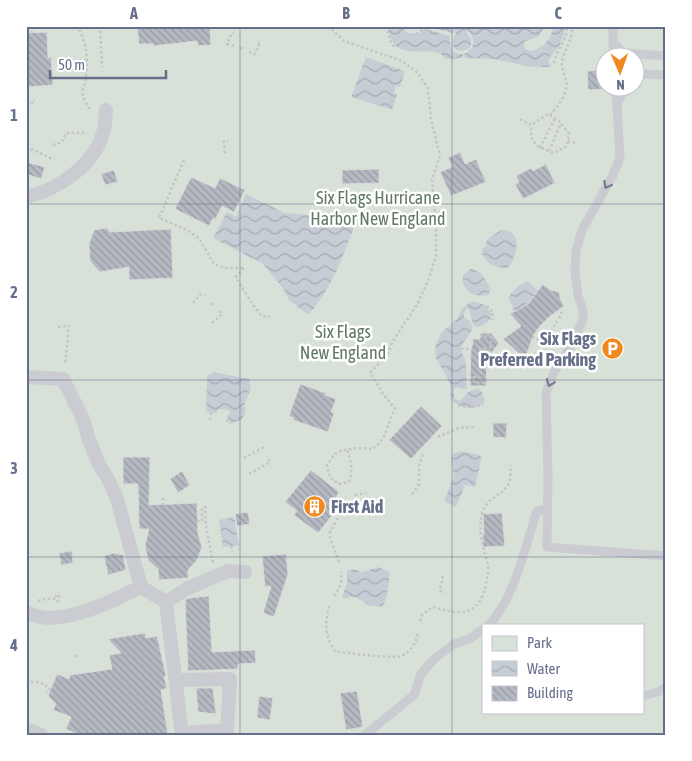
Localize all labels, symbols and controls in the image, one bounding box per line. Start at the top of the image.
text: A [129,4,138,22]
text: B [342,4,350,22]
text: C [554,4,562,22]
scale bar [50,48,166,80]
north arrow [594,48,644,98]
text: 50 m [58,56,85,73]
text: N [616,77,625,93]
text: 1 [10,106,18,124]
one-way arrow [603,180,613,189]
park label: Six Flags Hurricane Harbor New England [310,187,446,229]
text: 2 [10,283,18,301]
park label: Six Flags New England [300,321,386,363]
place label: Six Flags Preferred Parking [480,328,597,370]
parking icon: Six Flags Preferred Parking [600,337,624,361]
one-way arrow [546,379,556,387]
text: 3 [10,459,18,477]
building icon: First Aid [303,495,327,519]
place label: First Aid [331,496,383,517]
legend [482,624,644,714]
text: Park [527,634,552,651]
text: 4 [9,636,18,654]
text: Water [527,660,560,677]
text: Building [527,684,573,701]

